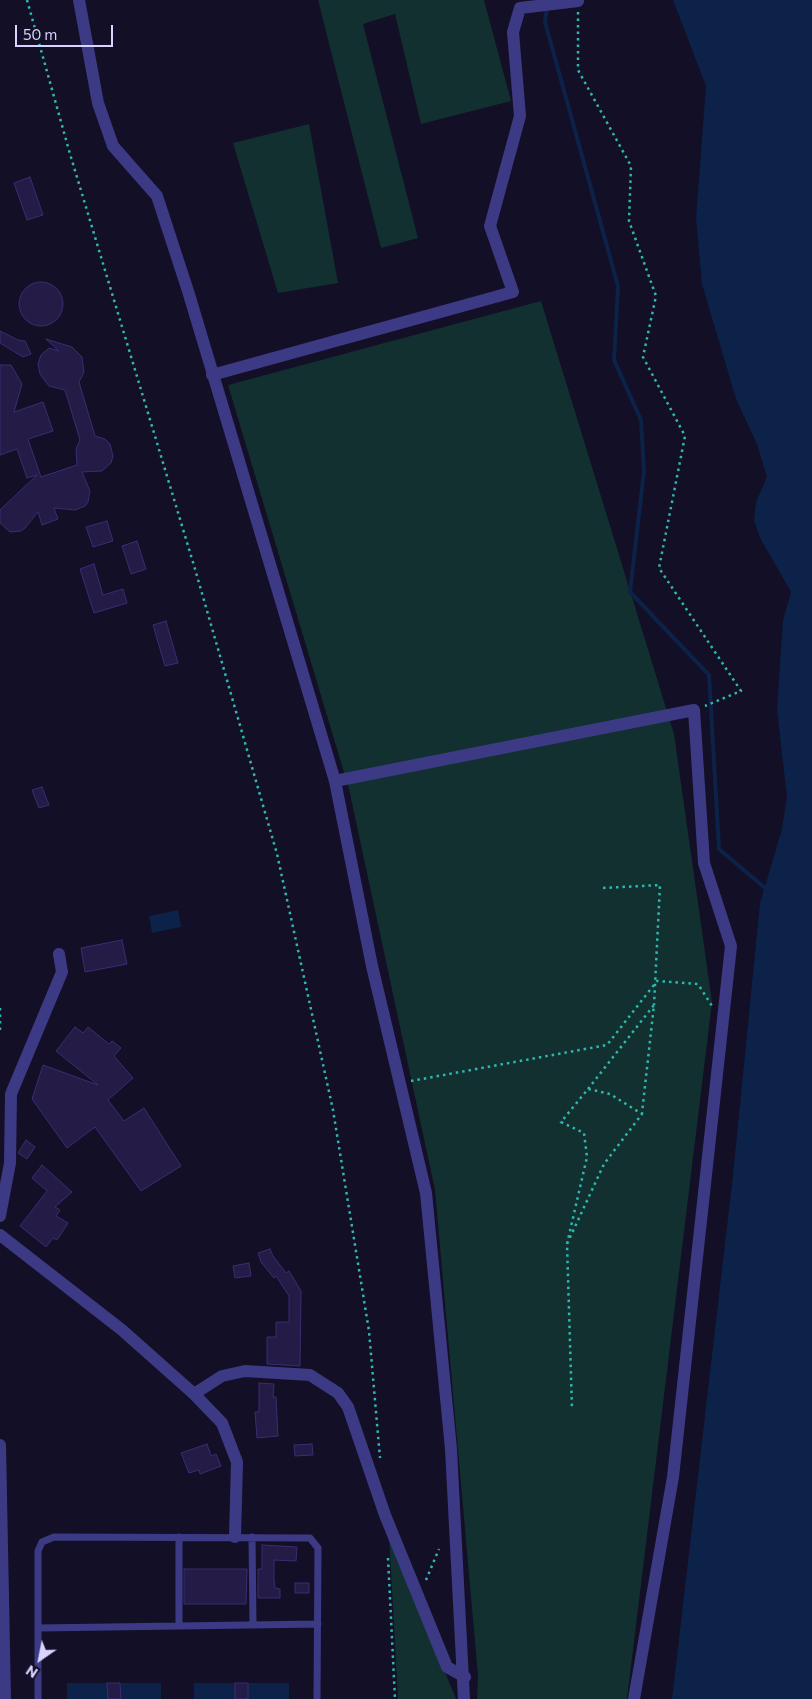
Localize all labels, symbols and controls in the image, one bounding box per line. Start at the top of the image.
scale bar [18,15,115,47]
text: 50 m [23,25,57,43]
north arrow [15,1634,65,1684]
text: N [23,1662,41,1682]

